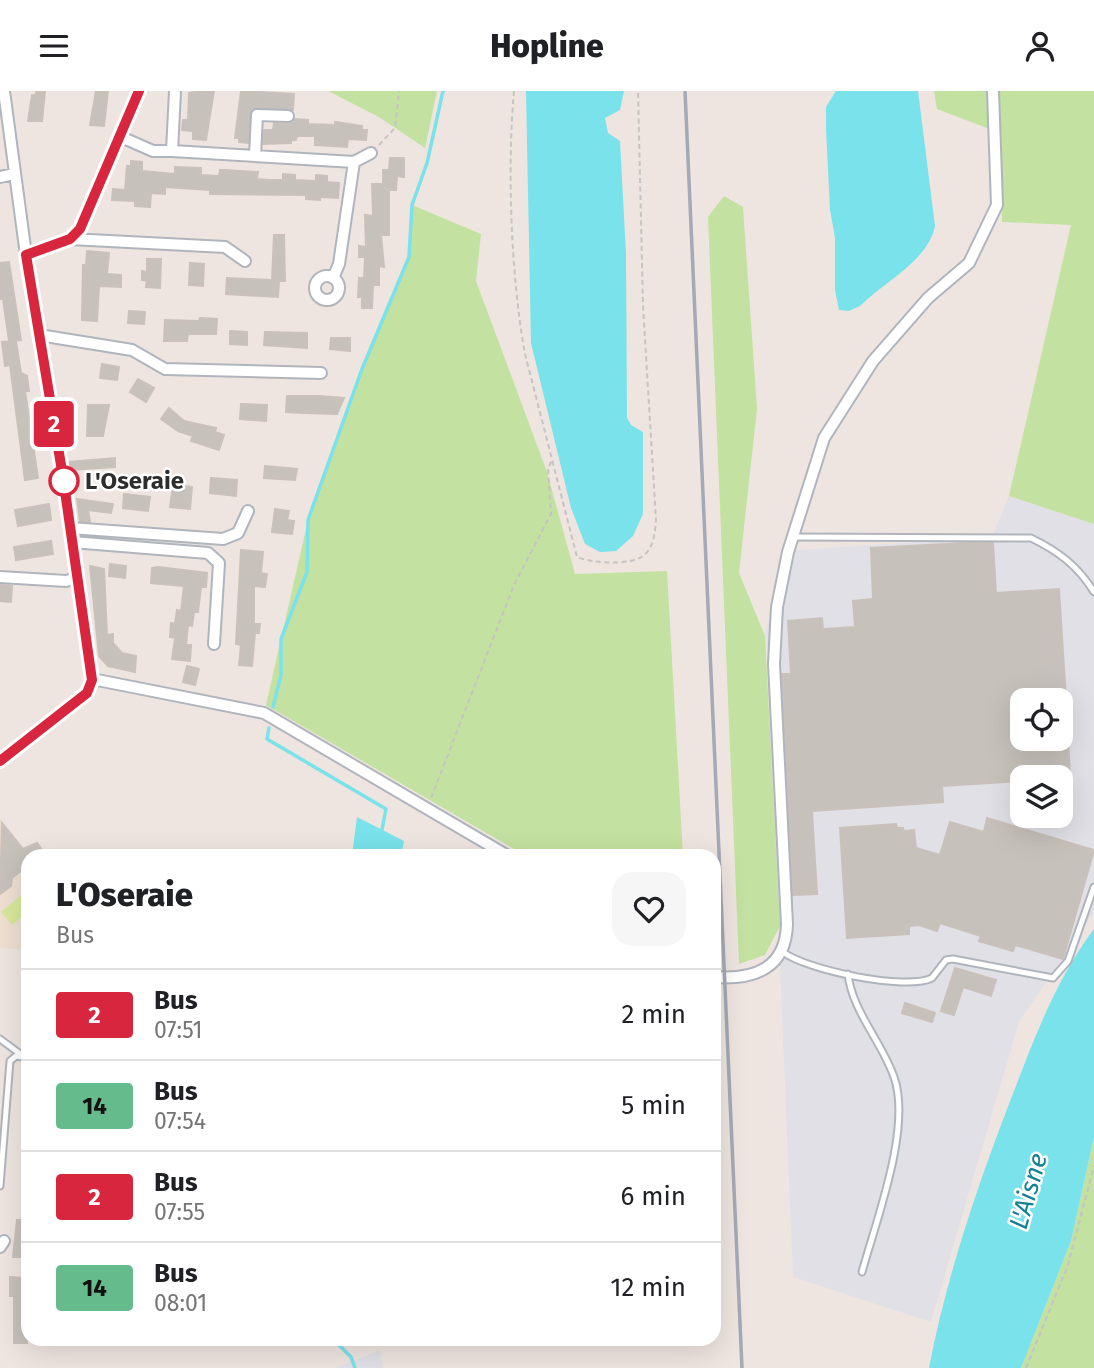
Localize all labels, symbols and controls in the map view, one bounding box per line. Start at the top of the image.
icon: menu [35,27,73,65]
text: Hopline [490,27,604,65]
icon: person [1021,27,1059,65]
line badge: 2 [31,401,77,447]
text: 2 [48,410,60,438]
marker: L'Oseraie [49,466,79,496]
place label: L'Oseraie [85,467,184,495]
map controls [1010,688,1073,828]
button: locate [1010,688,1073,751]
button: layers [1010,765,1073,828]
button: heart [612,872,686,946]
text: L'Oseraie [56,875,193,915]
text: Bus [56,921,94,949]
text: Bus [154,985,197,1016]
text: 2 min [621,999,686,1030]
text: 2 [88,1001,101,1029]
text: 07:51 [154,1016,203,1044]
text: Bus [154,1076,197,1107]
text: 5 min [621,1090,686,1121]
text: 14 [82,1092,107,1120]
text: 07:54 [154,1107,206,1135]
water label: L'Aisne [1003,1150,1054,1233]
text: Bus [154,1167,197,1198]
text: 6 min [620,1181,686,1212]
text: 2 [88,1183,101,1211]
text: 07:55 [154,1198,205,1226]
text: Bus [154,1258,197,1289]
text: 12 min [610,1272,686,1303]
text: 14 [82,1274,107,1302]
text: 08:01 [154,1289,207,1317]

